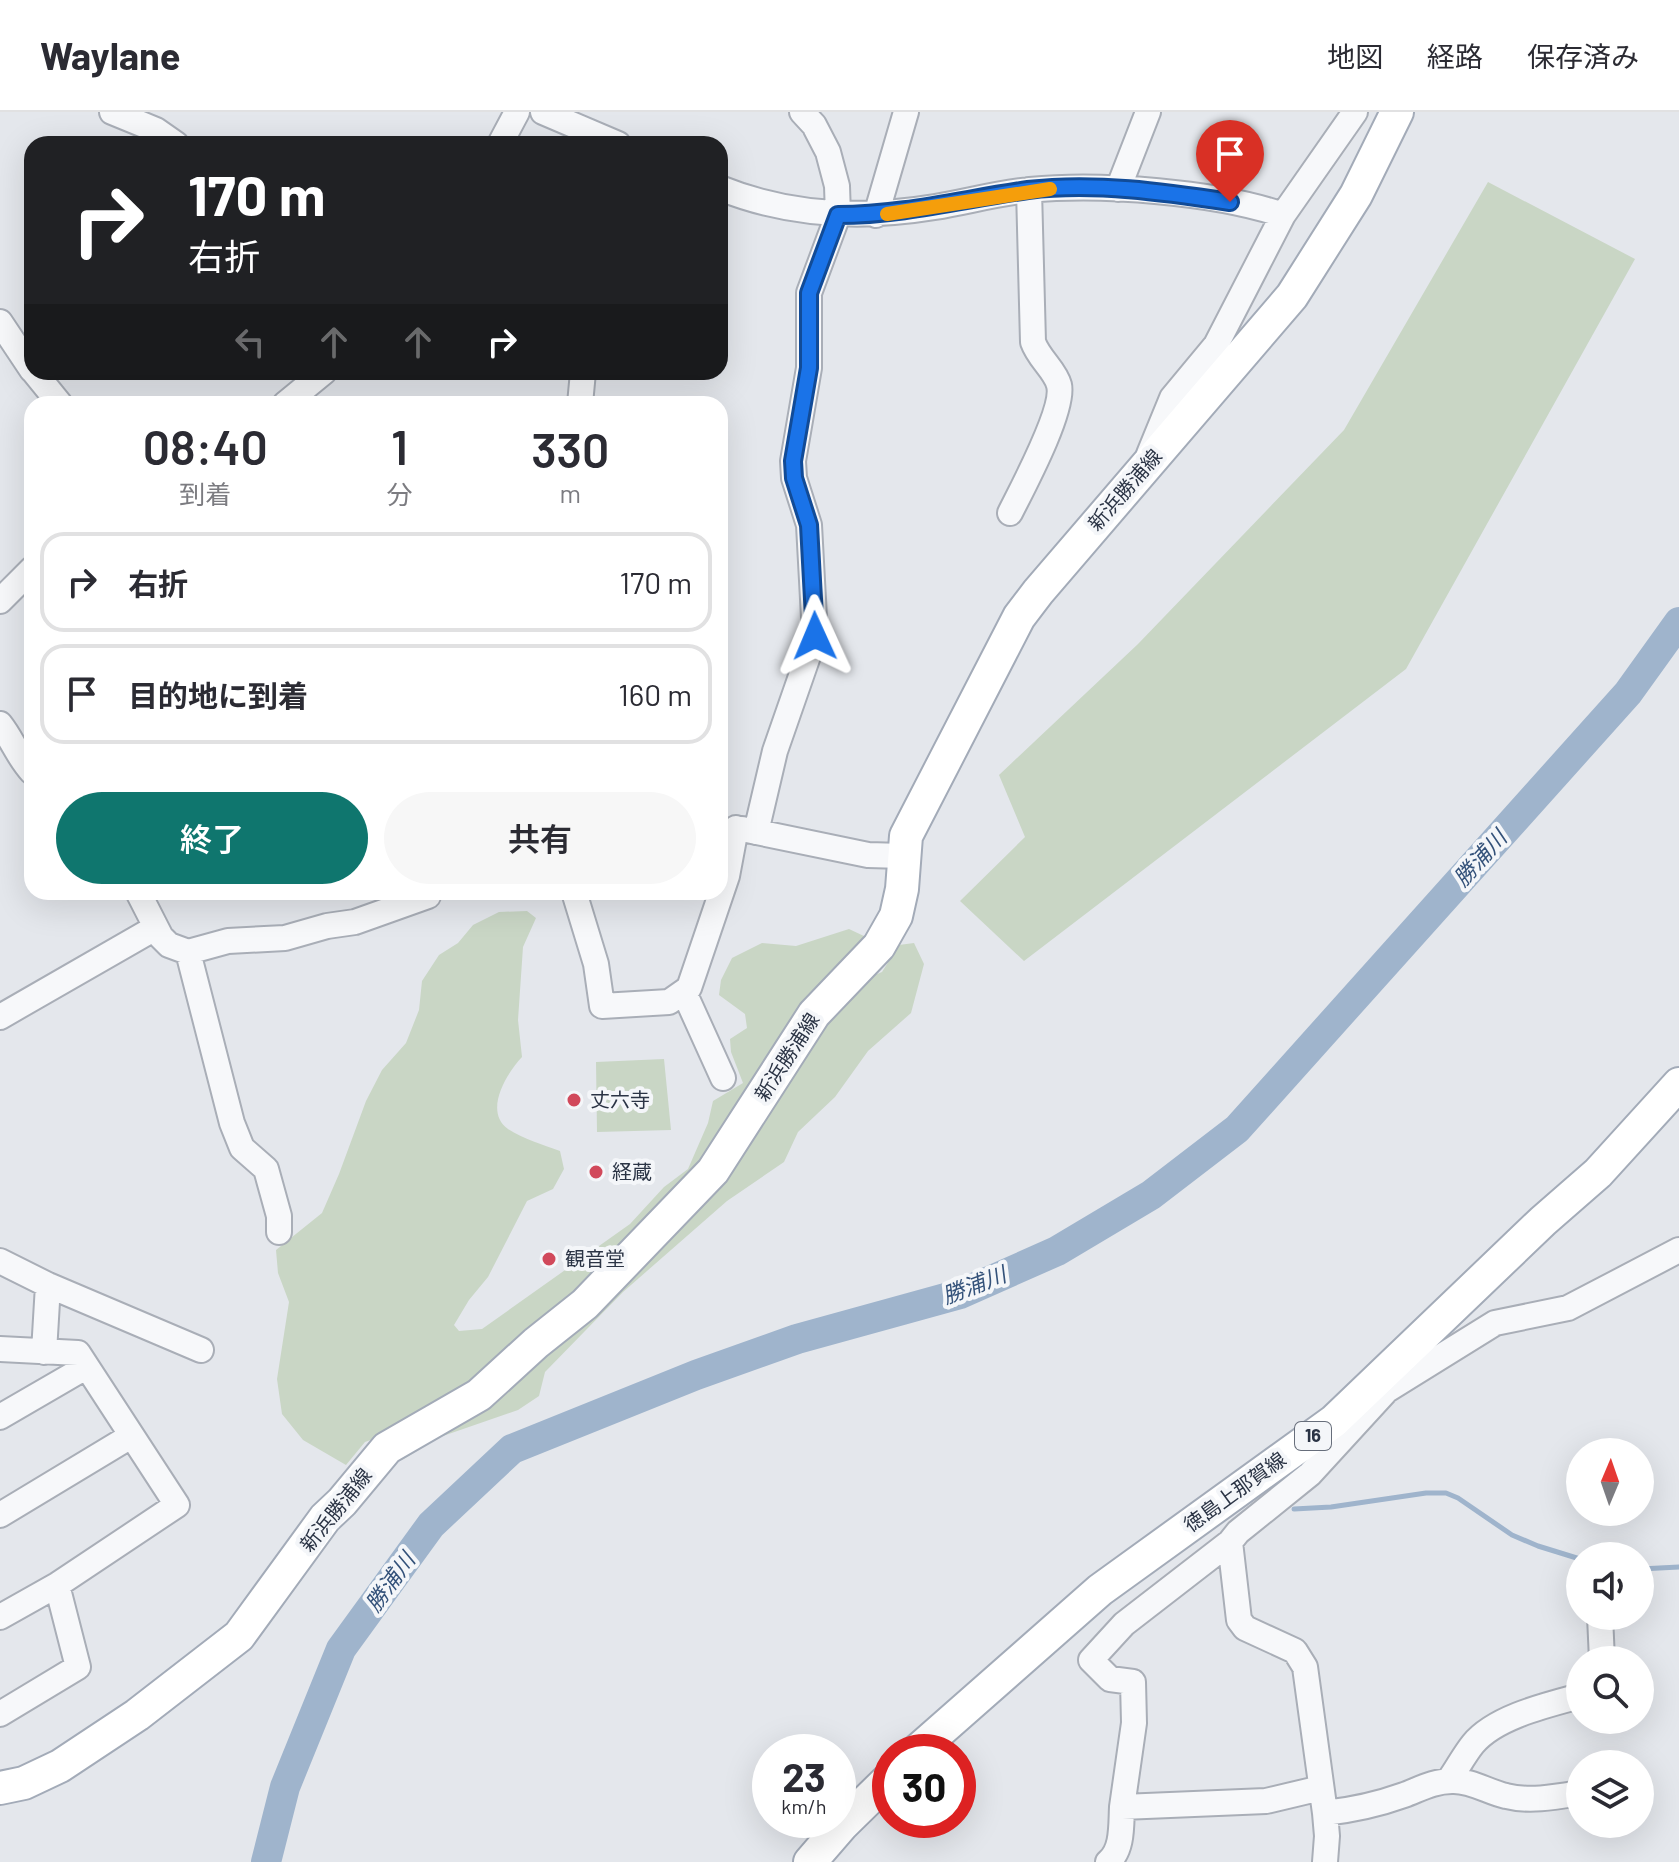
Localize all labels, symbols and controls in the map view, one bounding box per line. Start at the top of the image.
text: Waylane [40,32,181,78]
text: 地図 [1327,39,1383,73]
text: 経路 [1427,39,1483,73]
text: 保存済み [1527,39,1639,73]
pin [1196,120,1264,202]
icon: arrive [1208,132,1252,176]
text: 170 m [188,160,325,227]
icon: right [56,168,160,272]
text: 右折 [188,234,260,277]
icon: left [228,320,272,364]
icon: ahead [312,320,356,364]
icon: ahead [396,320,440,364]
icon: right [480,320,524,364]
text: 08:40 [143,417,268,475]
text: 1 [391,417,408,475]
text: 330 [531,420,609,478]
street label: 新浜勝浦線 [1082,444,1166,535]
text: m [559,477,581,508]
text: 到着 [179,478,231,509]
text: 分 [386,478,413,509]
icon: right [60,560,104,604]
text: 170 m [620,564,692,600]
text: 右折 [128,565,188,601]
position arrow [773,594,857,678]
icon: arrive [60,672,104,716]
text: 160 m [618,676,692,712]
text: 目的地に到着 [128,677,308,713]
button: 終了 [56,792,368,884]
button: 共有 [384,792,696,884]
water label: 勝浦川 [1448,823,1512,891]
street label: 新浜勝浦線 [749,1008,823,1105]
place label: 丈六寺 [590,1087,650,1111]
marker: 丈六寺 [565,1091,583,1109]
place label: 経蔵 [612,1159,652,1183]
marker: 経蔵 [587,1163,605,1181]
place label: 観音堂 [565,1246,625,1270]
marker: 観音堂 [540,1250,558,1268]
water label: 勝浦川 [938,1259,1011,1308]
road number: 16 [1295,1422,1331,1450]
north arrow [1566,1438,1654,1526]
map controls [1566,1438,1654,1838]
street label: 徳島上那賀線 [1179,1446,1290,1536]
street label: 新浜勝浦線 [294,1463,376,1556]
button: sound [1566,1542,1654,1630]
water label: 勝浦川 [359,1545,420,1616]
button: search [1566,1646,1654,1734]
speed limit sign: 30 [872,1734,976,1838]
button: layers [1566,1750,1654,1838]
text: 23 [782,1752,826,1800]
text: km/h [781,1794,827,1818]

